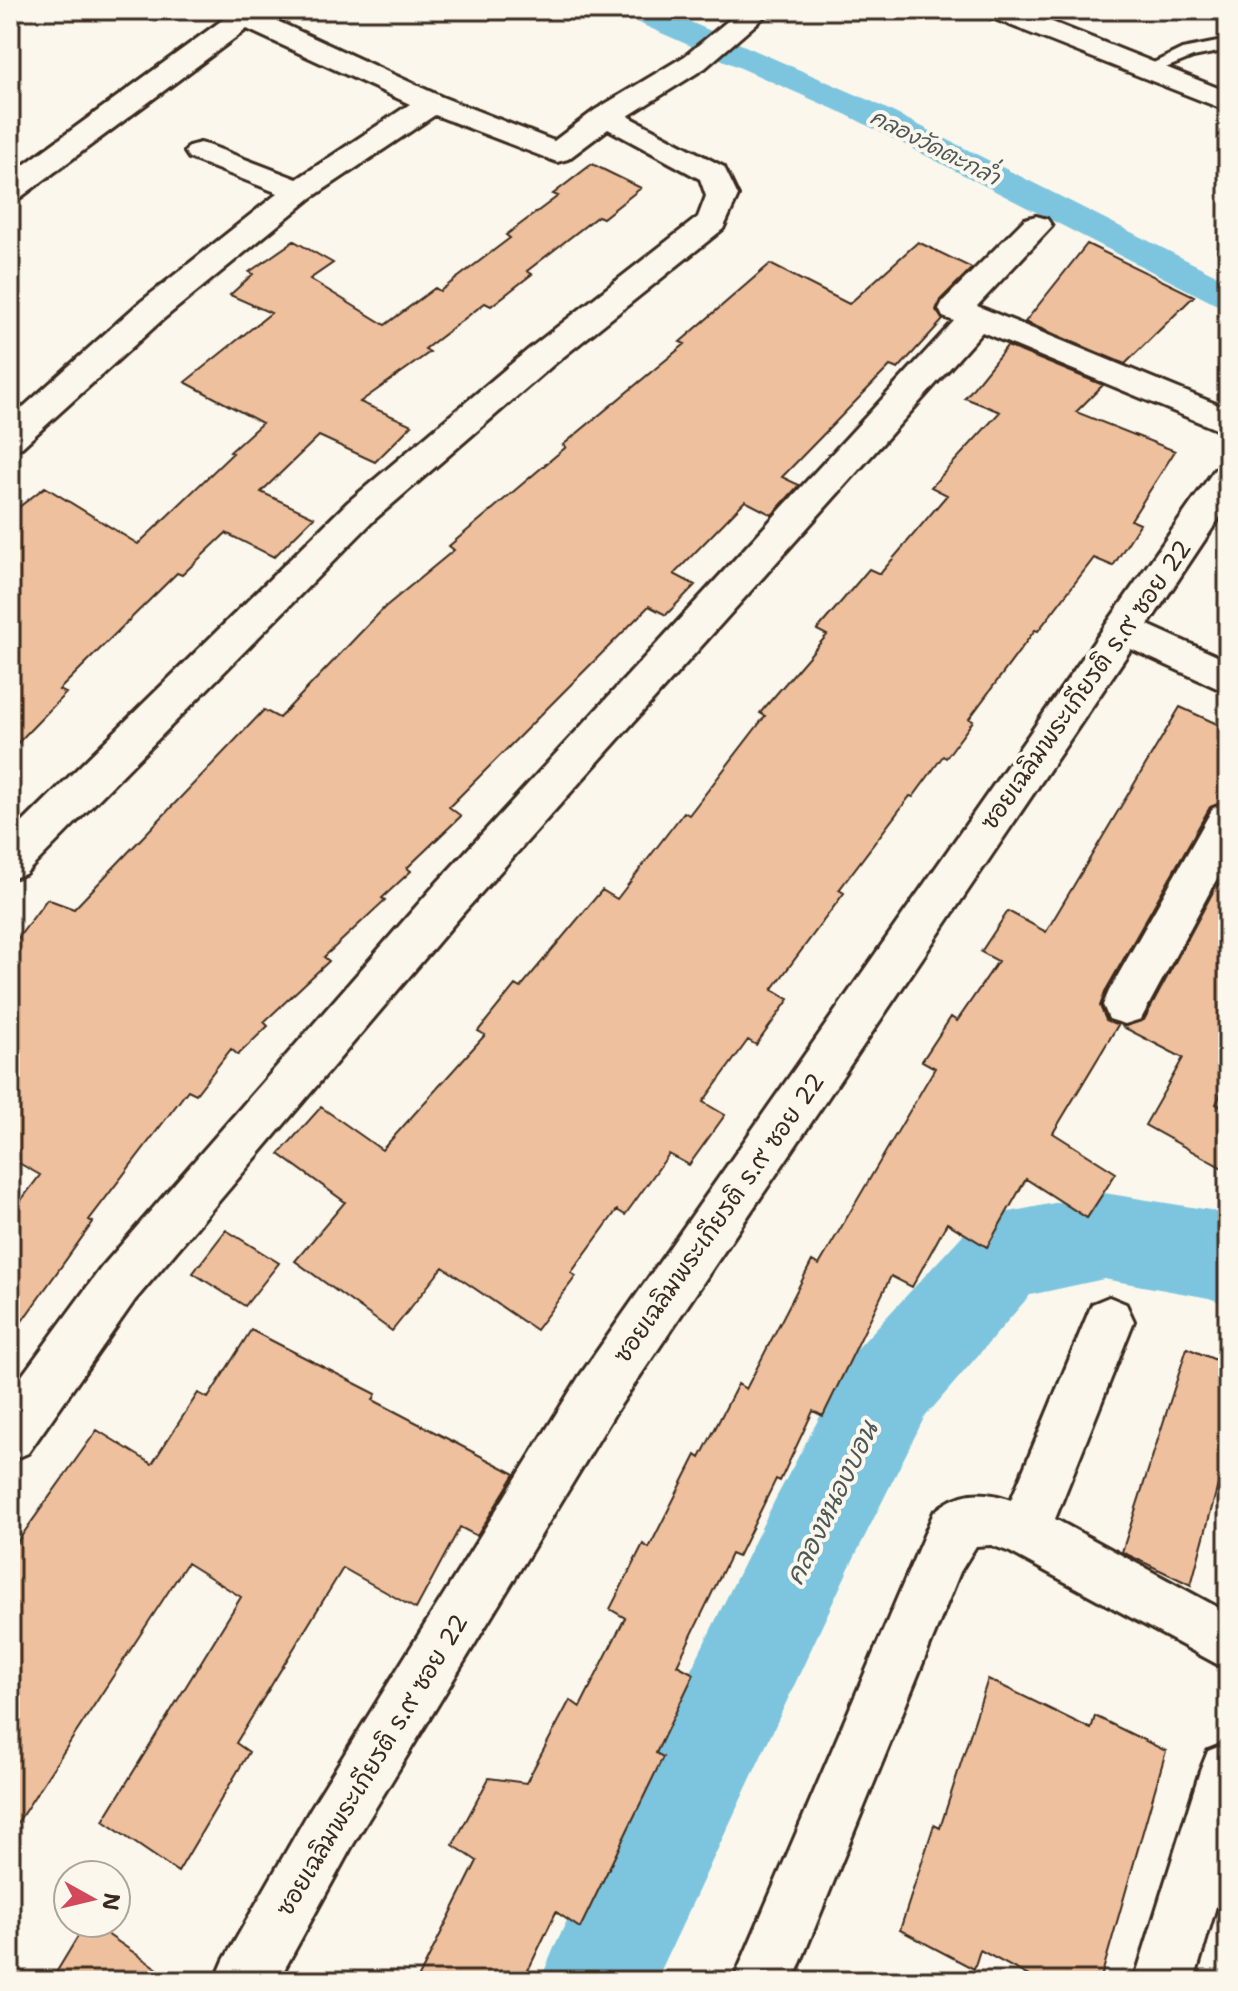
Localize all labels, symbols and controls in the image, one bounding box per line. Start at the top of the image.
water label: คลองวัดตะกล่ำ [866,97,1008,193]
street label: ซอยเฉลิมพระเกียรติ ร.๙ ซอย 22 [973,534,1199,836]
street label: ซอยเฉลิมพระเกียรติ ร.๙ ซอย 22 [606,1067,832,1369]
water label: คลองหนองบอน [777,1413,887,1590]
street label: ซอยเฉลิมพระเกียรติ ร.๙ ซอย 22 [269,1608,475,1922]
north arrow [52,1859,132,1939]
text: N [96,1891,127,1912]

